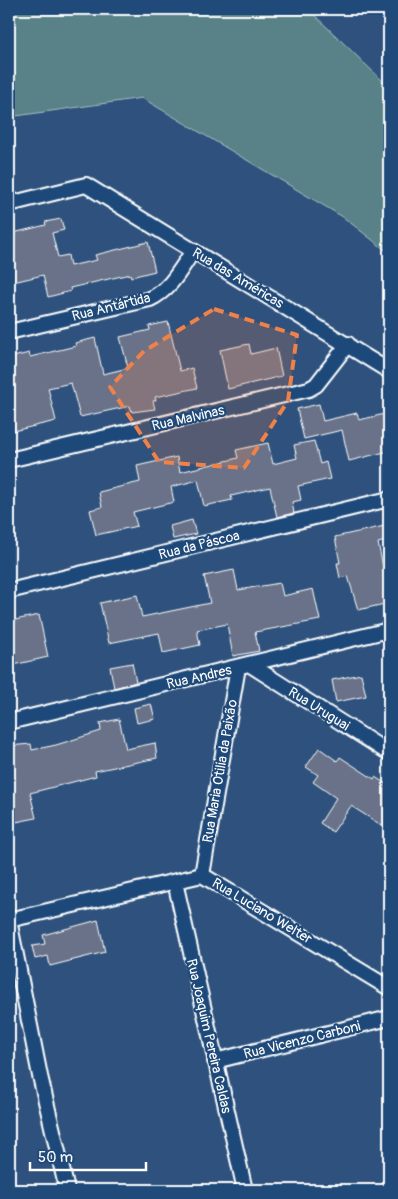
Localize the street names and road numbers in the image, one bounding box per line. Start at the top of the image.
street label: Rua das Américas [189,244,287,312]
street label: Rua Antártida [70,289,152,325]
street label: Rua Malvinas [150,401,227,435]
street label: Rua da Páscoa [157,527,241,563]
street label: Rua Andres [165,661,234,693]
street label: Rua Uruguai [285,683,353,735]
street label: Rua Maria Otilia da Paixão [199,698,241,844]
street label: Rua Luciano Welter [209,874,315,948]
street label: Rua Joaquim Pereira Caldas [183,957,235,1116]
street label: Rua Vicenzo Carboni [242,1017,363,1063]

